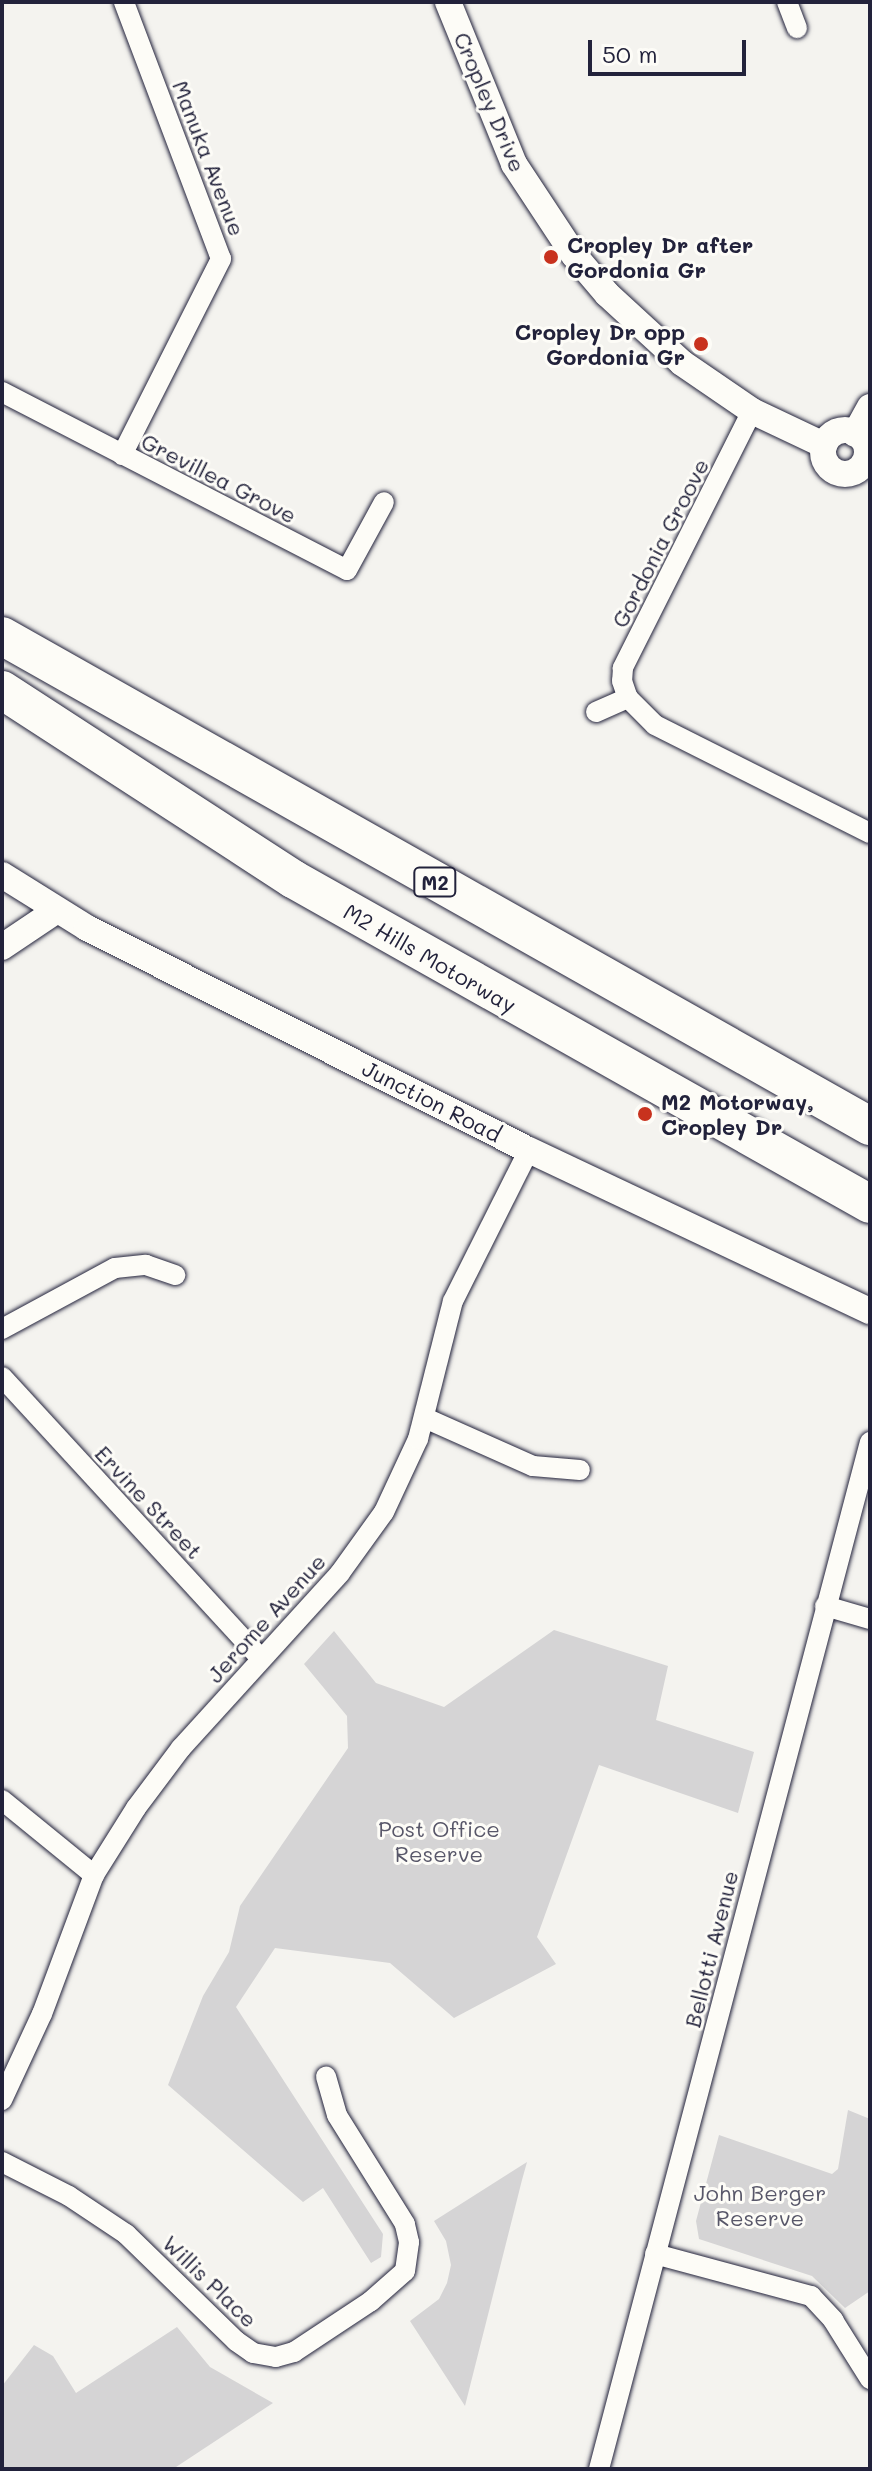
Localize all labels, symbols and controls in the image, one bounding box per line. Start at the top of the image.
scale bar [592,24,750,74]
street label: Cropley Drive [449,28,531,176]
text: 50 m [602,38,658,69]
street label: Manuka Avenue [167,77,251,239]
place label: Cropley Dr after Gordonia Gr [567,231,753,282]
marker: Cropley Dr after Gordonia Gr [542,248,560,266]
place label: Cropley Dr opp Gordonia Gr [515,318,685,370]
marker: Cropley Dr opp Gordonia Gr [692,335,710,353]
street label: Grevillea Grove [137,428,301,528]
street label: Gordonia Groove [606,454,714,632]
road number: M2 [413,866,457,898]
street label: M2 Hills Motorway [339,898,521,1018]
street label: Junction Road [358,1055,506,1147]
place label: M2 Motorway, Cropley Dr [661,1088,814,1140]
marker: M2 Motorway, Cropley Dr [636,1105,654,1123]
street label: Ervine Street [90,1440,208,1564]
street label: Jerome Avenue [201,1548,331,1688]
park label: Post Office Reserve [378,1815,500,1866]
street label: Bellotti Avenue [679,1868,743,2030]
park label: John Berger Reserve [694,2179,826,2230]
street label: Willis Place [157,2230,263,2332]

